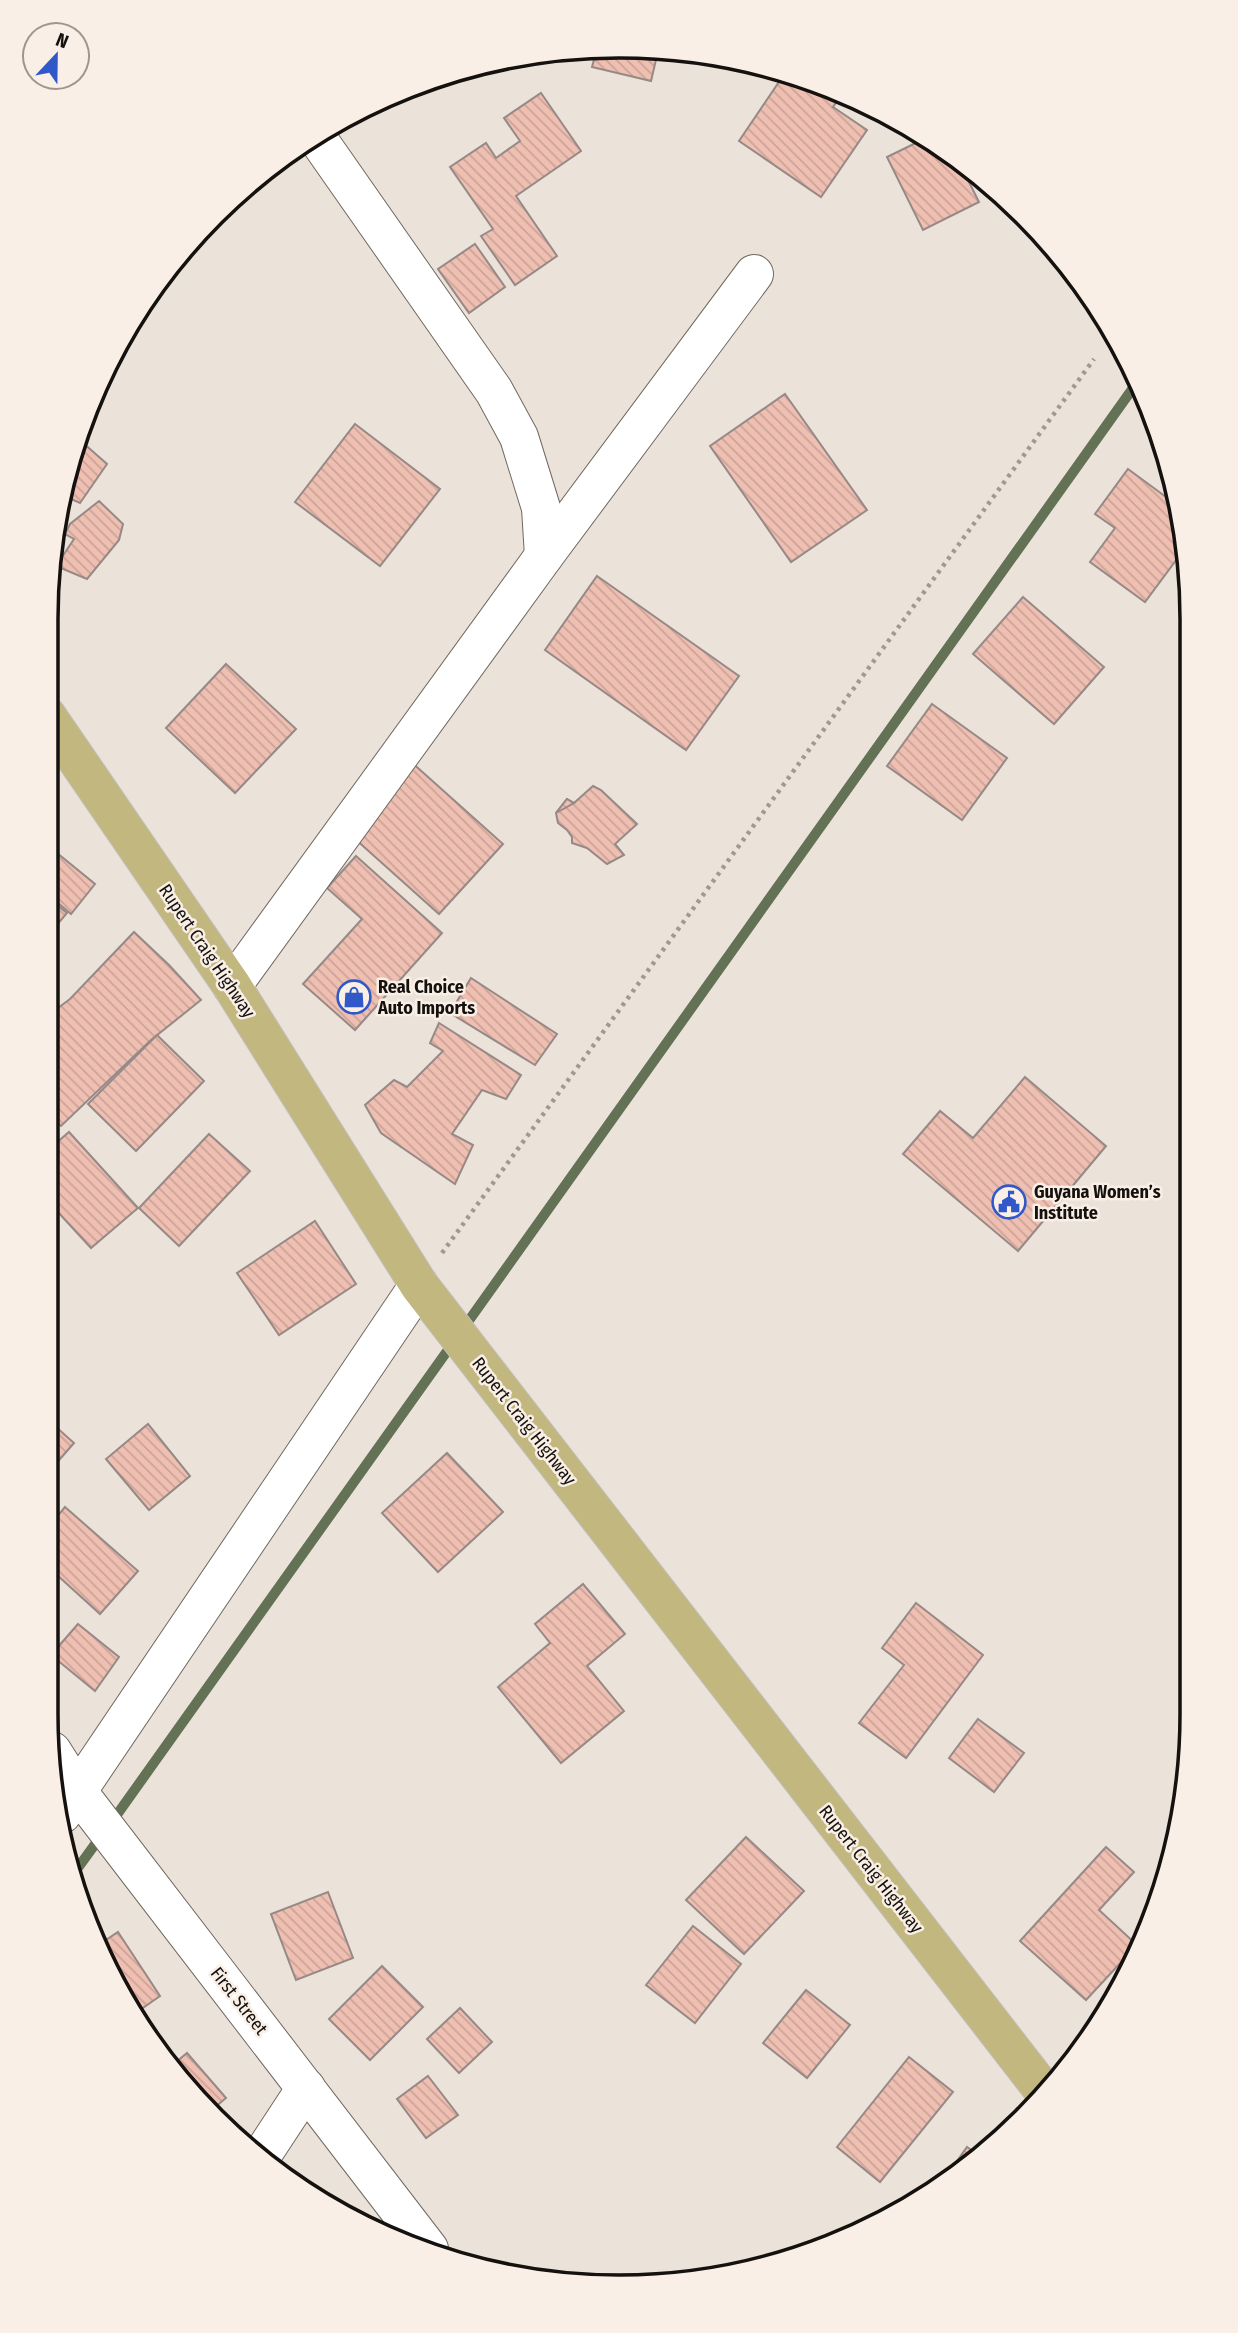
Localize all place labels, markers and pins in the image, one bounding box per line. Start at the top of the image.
place label: Real Choice Auto Imports [377,976,475,1019]
shop icon: Real Choice Auto Imports [335,978,373,1016]
place label: Guyana Women’s Institute [1034,1181,1161,1224]
public building icon: Guyana Women’s Institute [990,1183,1028,1221]

